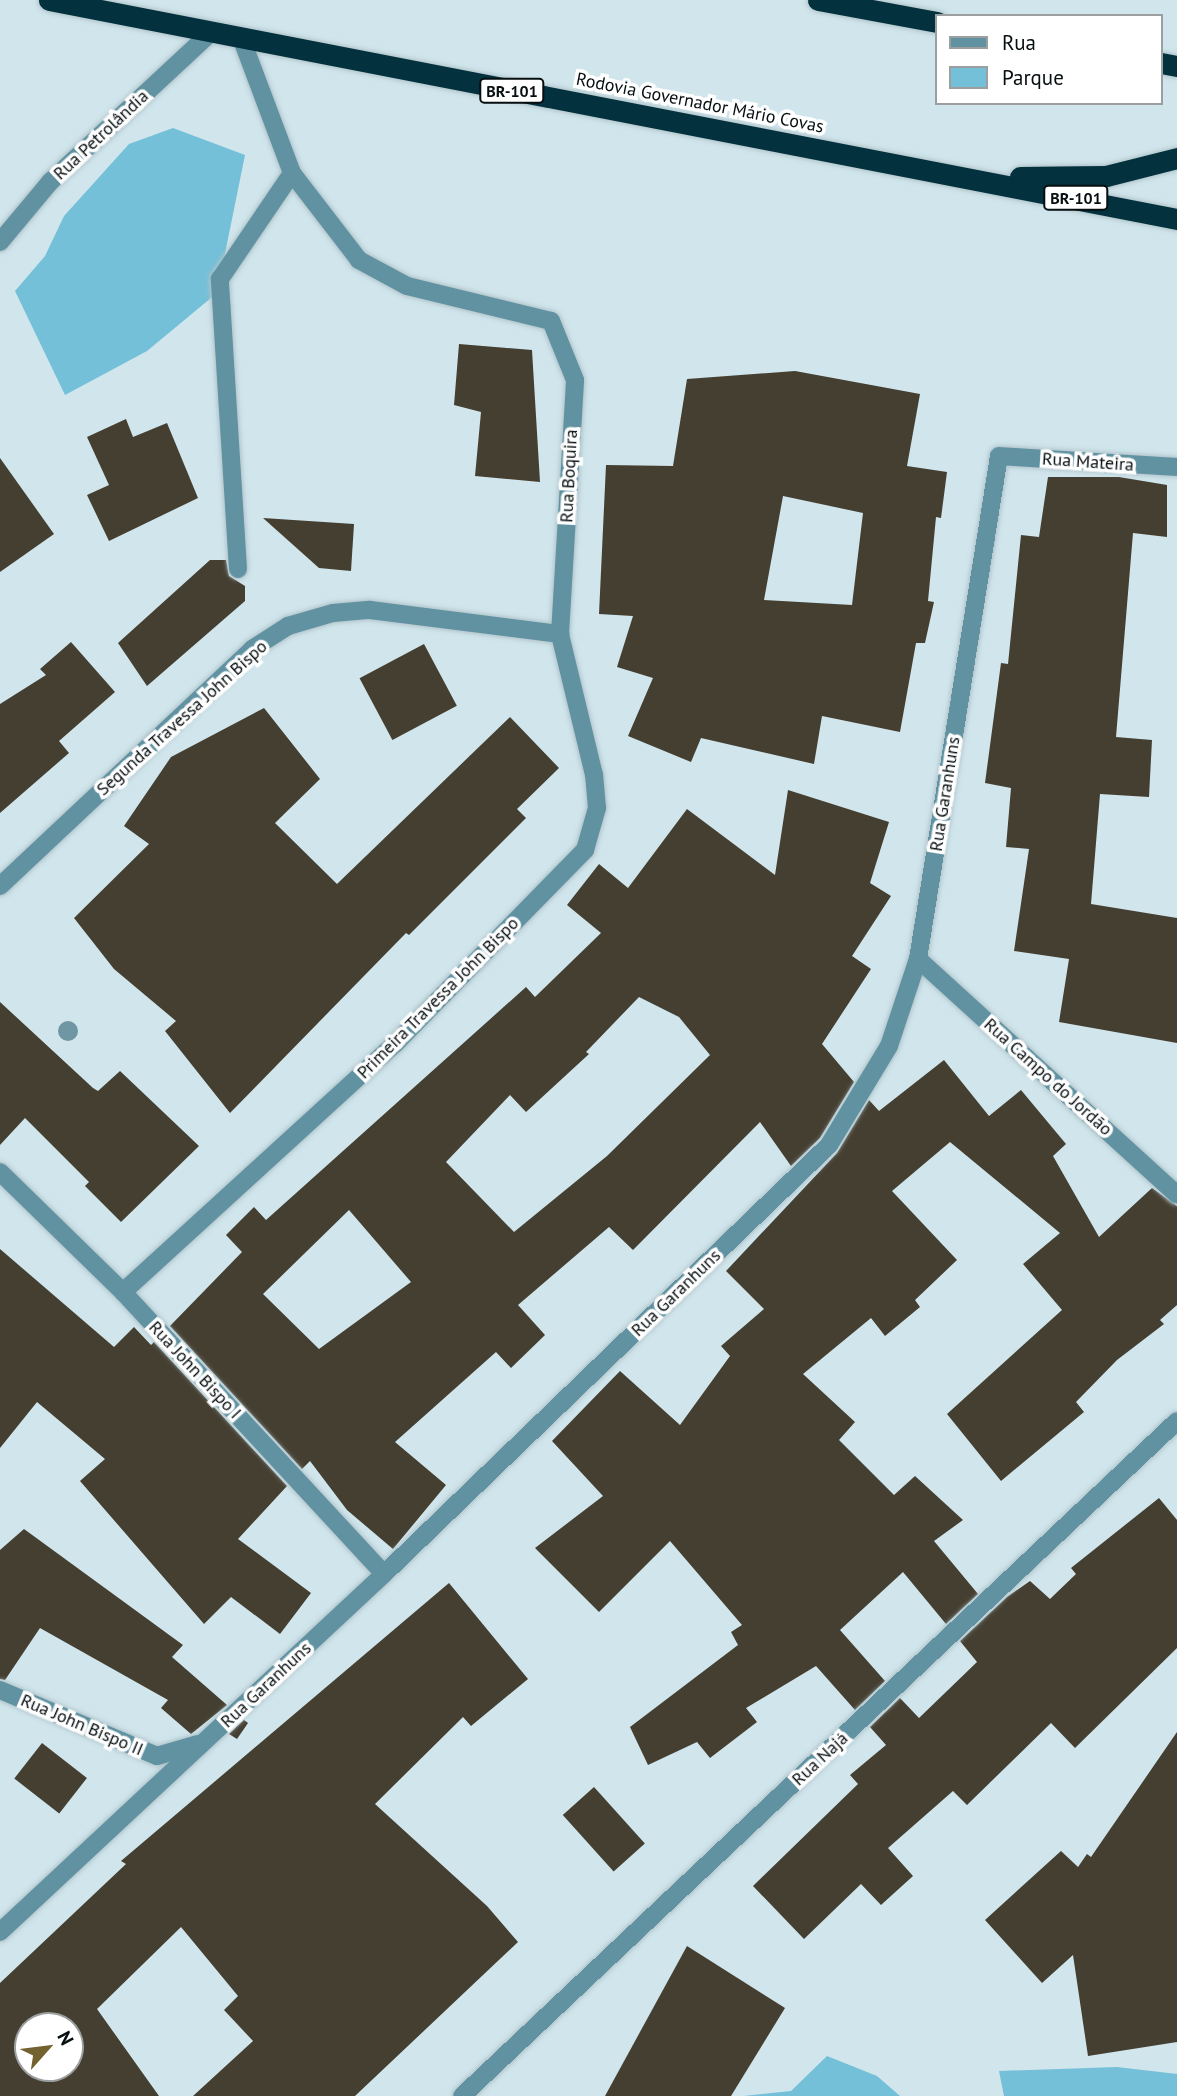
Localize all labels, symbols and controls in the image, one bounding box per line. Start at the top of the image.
legend [936,14,1163,105]
text: Rua [1002,29,1036,56]
text: Parque [1002,64,1064,91]
street label: Rodovia Governador Mário Covas [574,68,826,138]
road number: BR-101 [479,78,545,104]
street label: Rua Petrolândia [49,86,153,184]
road number: BR-101 [1043,186,1109,210]
street label: Rua Boquira [556,429,582,523]
street label: Rua Mateira [1041,448,1135,476]
street label: Segunda Travessa John Bispo [92,636,272,800]
street label: Rua Garanhuns [925,735,965,853]
street label: Primeira Travessa John Bispo [353,913,523,1083]
street label: Rua Campo do Jordão [979,1014,1117,1140]
street label: Rua Garanhuns [627,1245,725,1341]
street label: Rua John Bispo I [144,1317,246,1423]
street label: Rua Garanhuns [216,1638,316,1732]
street label: Rua John Bispo II [18,1689,146,1761]
street label: Rua Najá [787,1728,853,1790]
north arrow [14,2012,84,2082]
text: N [52,2027,79,2049]

